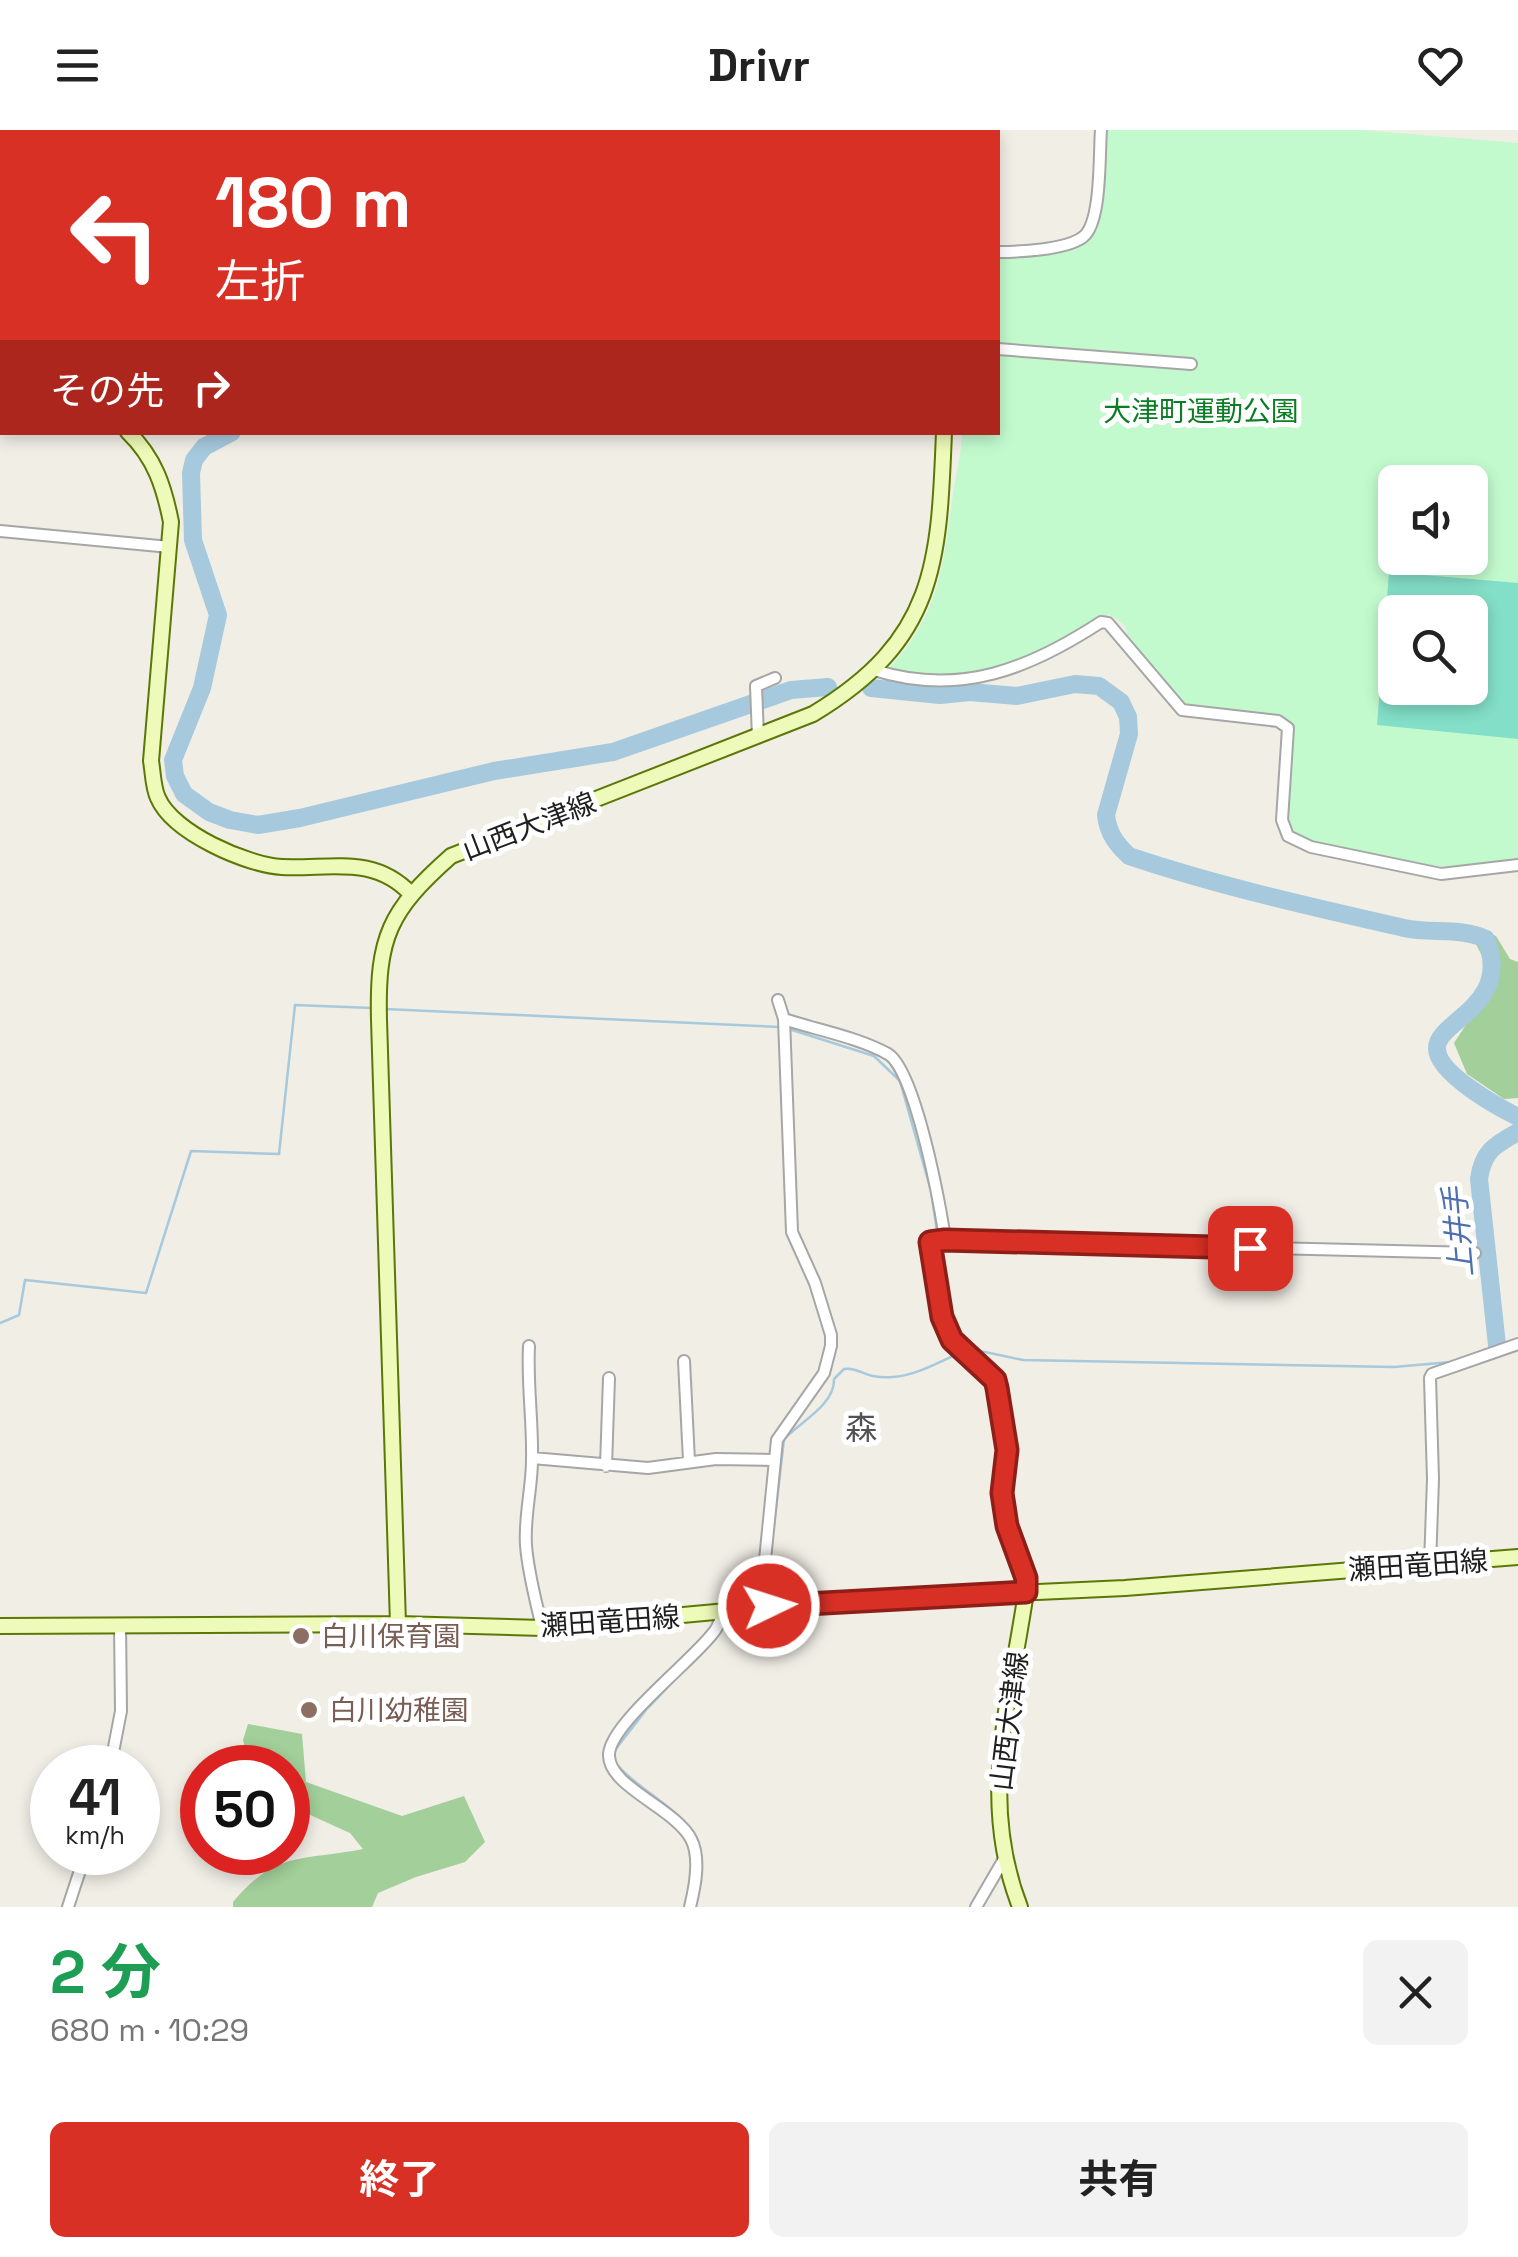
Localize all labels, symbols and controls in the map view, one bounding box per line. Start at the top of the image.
text: Drivr [708,37,810,94]
icon: menu [50,38,105,93]
icon: heart [1413,38,1468,93]
text: 180 m [215,158,412,247]
icon: left [50,170,180,300]
text: 左折 [215,253,305,310]
icon: right [184,360,239,415]
text: その先 [50,367,164,415]
park label: 大津町運動公園 [1103,393,1299,429]
map controls [1378,465,1488,705]
button: sound [1378,465,1488,575]
button: search [1378,595,1488,705]
street label: 山西大津線 [457,784,601,868]
water label: 上井手 [1434,1183,1481,1279]
pin [1208,1206,1293,1291]
icon: arrive [1223,1221,1278,1276]
district label: 森 [845,1408,877,1448]
street label: 瀬田竜田線 [1347,1542,1489,1588]
position arrow [717,1554,821,1658]
street label: 瀬田竜田線 [539,1598,681,1644]
place label: 白川保育園 [321,1618,461,1654]
marker: 白川保育園 [290,1625,312,1647]
street label: 山西大津線 [983,1649,1035,1793]
place label: 白川幼稚園 [329,1692,469,1728]
marker: 白川幼稚園 [298,1699,320,1721]
speed limit sign: 50 [180,1745,310,1875]
text: 41 [69,1766,121,1830]
text: km/h [65,1819,125,1851]
text: 2 分 [50,1934,161,2011]
button: close [1363,1940,1468,2045]
text: 680 m · 10:29 [50,2010,249,2050]
button: 終了 [50,2122,749,2237]
button: 共有 [769,2122,1468,2237]

